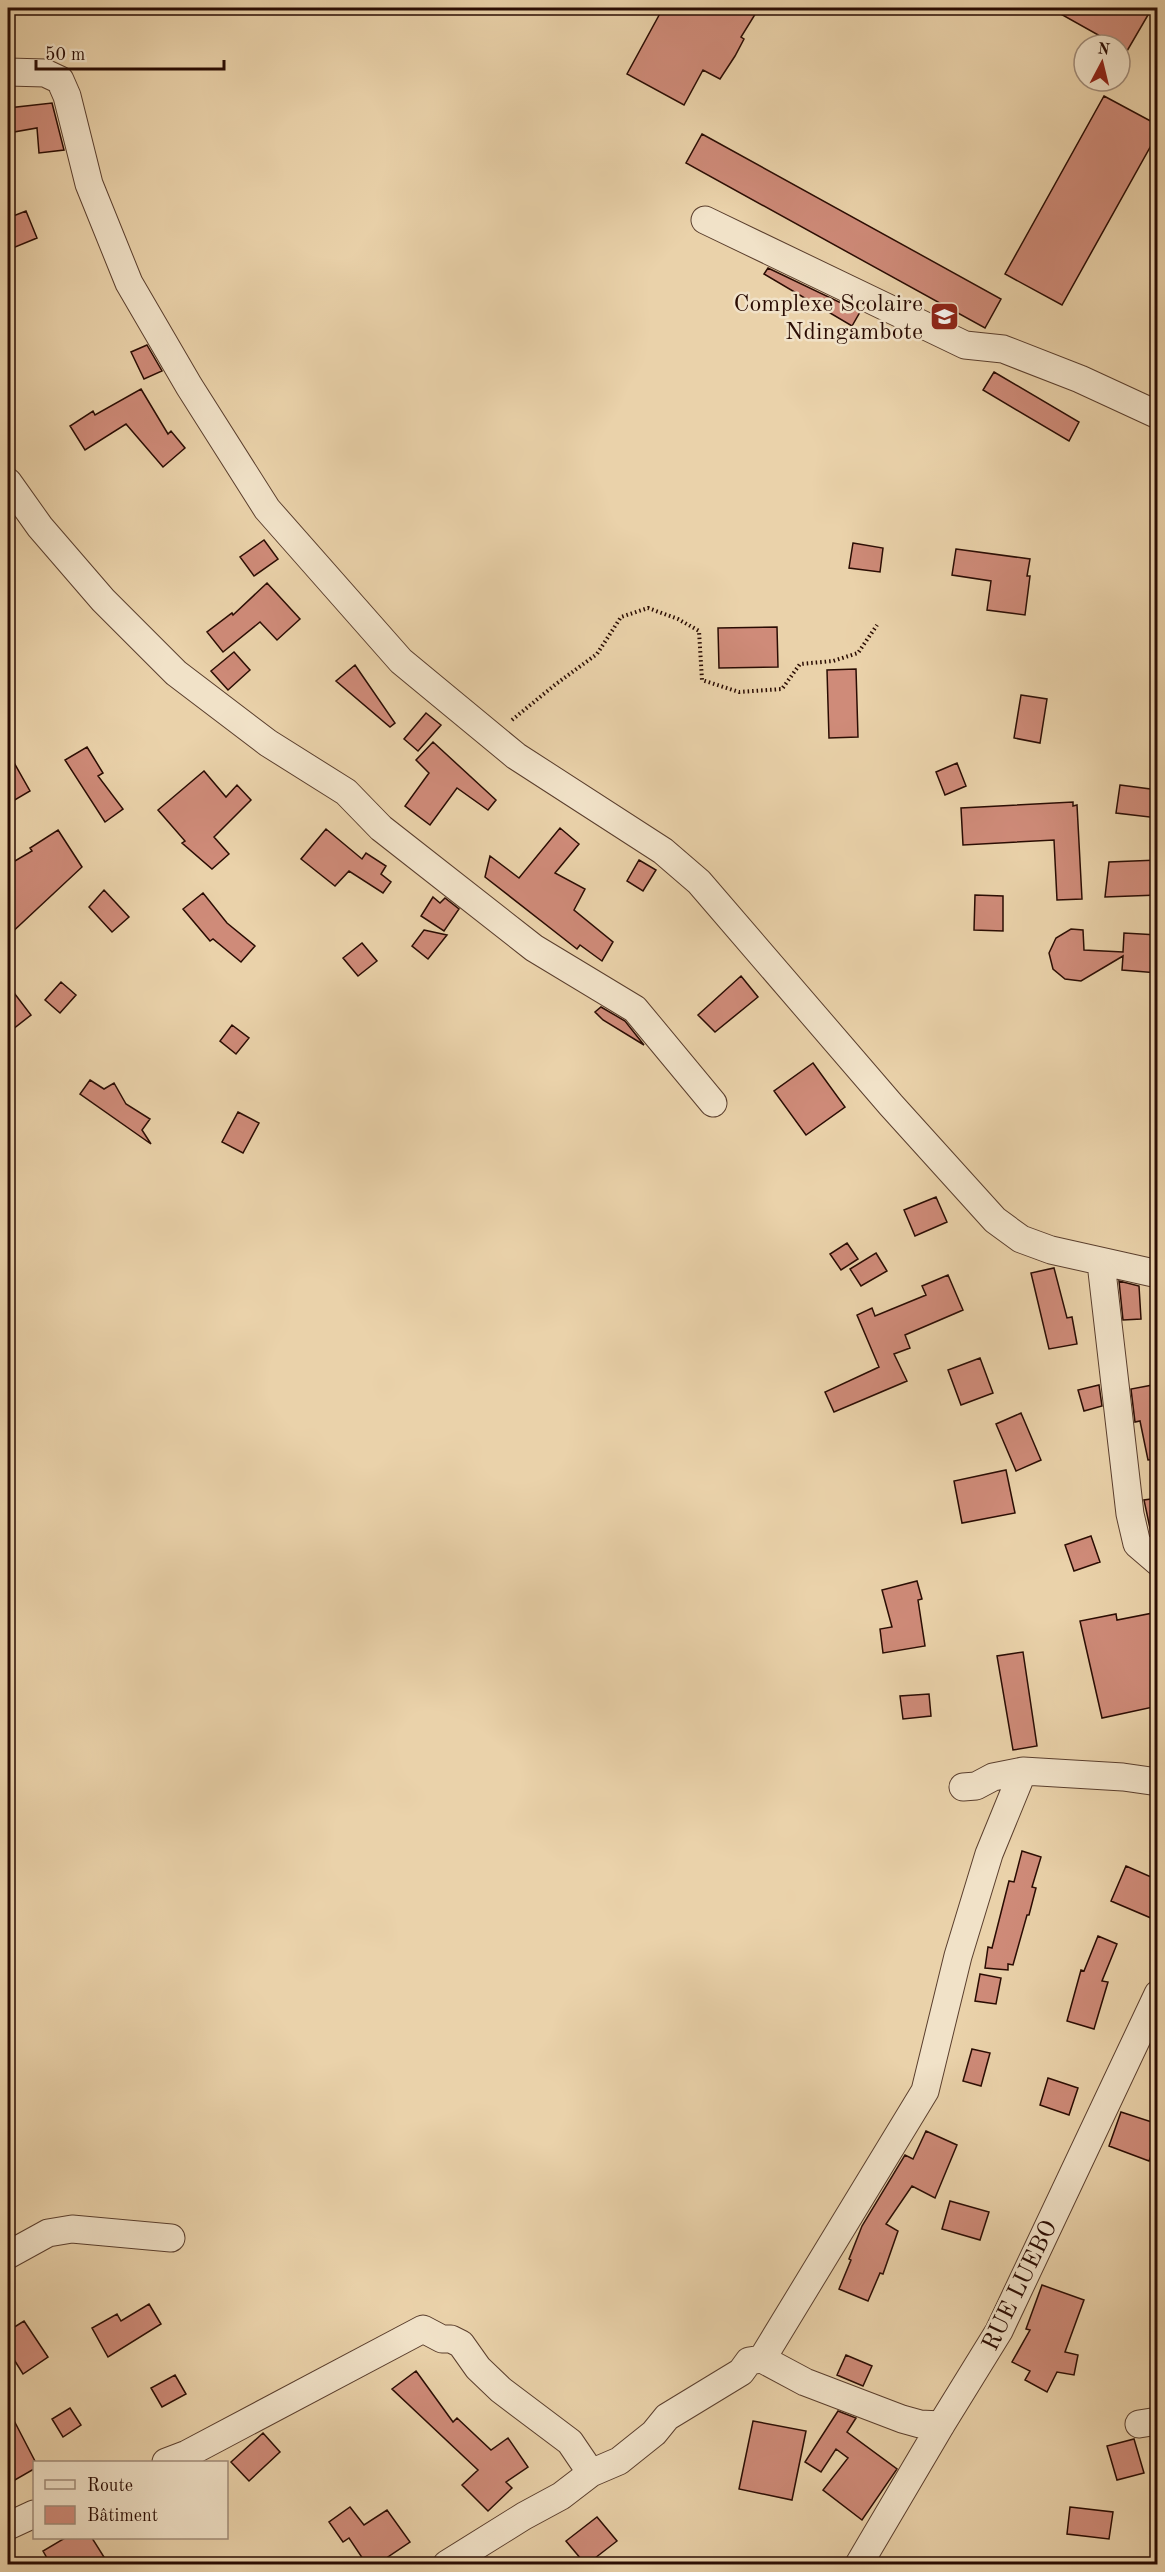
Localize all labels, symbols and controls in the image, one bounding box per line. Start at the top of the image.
scale bar [36,33,224,71]
north arrow [1072,33,1132,93]
text: N [1097,41,1111,59]
text: 50 m [45,46,85,64]
place label: Complexe Scolaire Ndingambote [733,293,923,345]
school or university icon: Complexe Scolaire Ndingambote [928,301,960,333]
street label: RUE LUEBO [979,2217,1063,2355]
legend [33,2461,228,2539]
text: Route [87,2477,133,2495]
text: Bâtiment [87,2507,158,2525]

